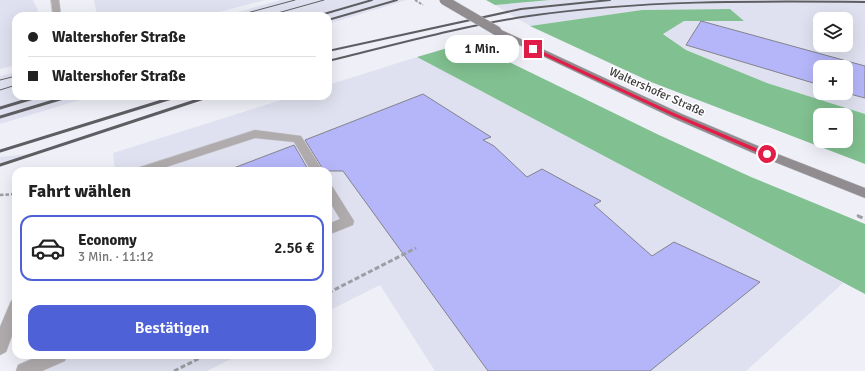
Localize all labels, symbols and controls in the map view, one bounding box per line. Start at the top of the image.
map controls [813,12,853,148]
button: layers [813,12,853,52]
text: Waltershofer Straße [52,28,186,46]
callout: 1 Min. [445,35,519,63]
route end [524,40,542,58]
text: 1 Min. [465,41,499,57]
button: + [813,60,853,100]
street label: Waltershofer Straße [607,64,707,120]
text: Waltershofer Straße [52,67,186,85]
button: − [813,108,853,148]
route start [758,145,776,163]
text: Fahrt wählen [28,180,131,202]
icon: car [30,230,66,266]
text: Economy [78,231,137,249]
text: 2.56 € [274,239,314,257]
text: 3 Min. · 11:12 [78,249,154,265]
button: Bestätigen [28,305,316,351]

